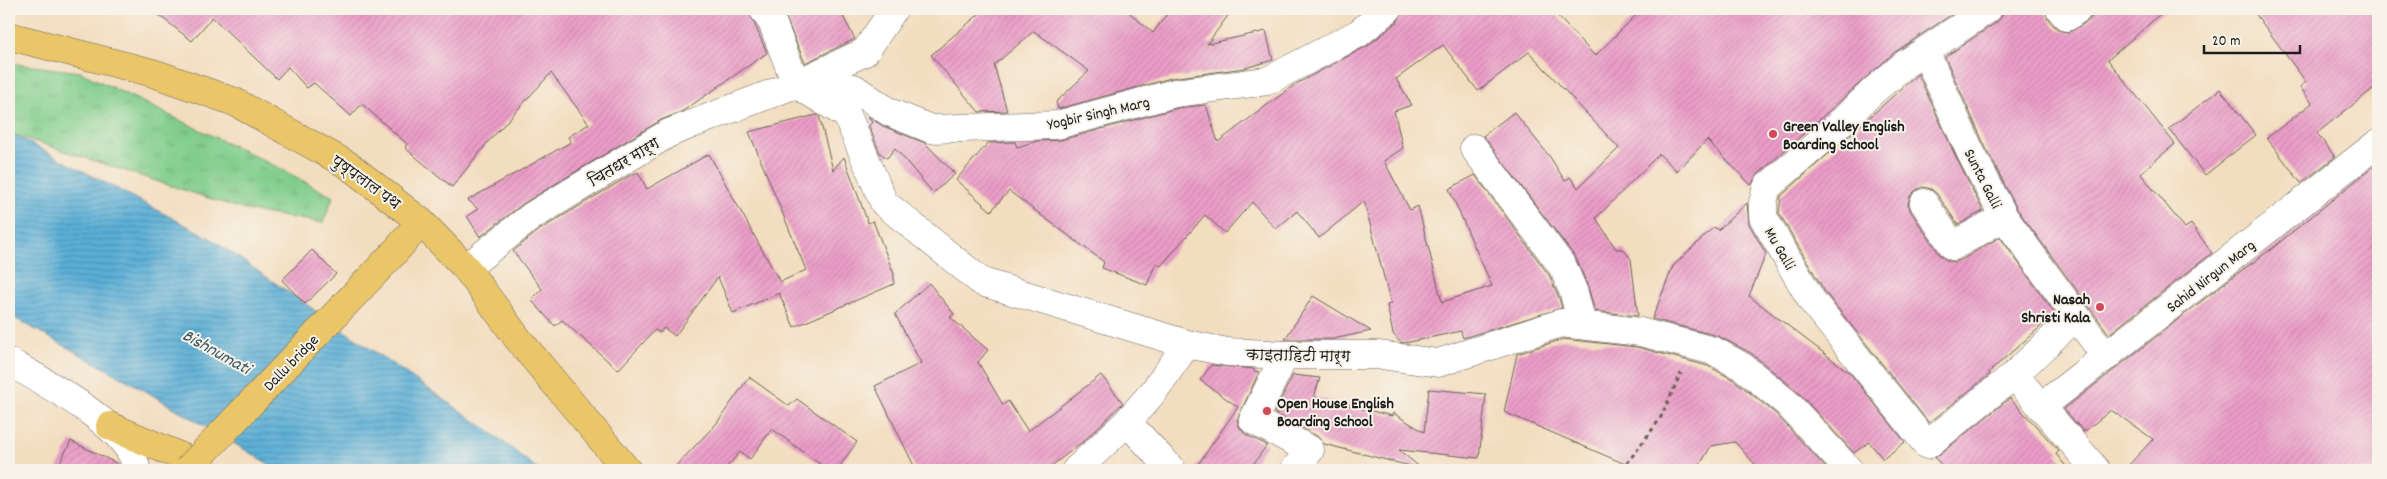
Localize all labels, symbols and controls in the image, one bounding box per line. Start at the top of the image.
scale bar [2204,22,2301,54]
text: 20 m [2212,31,2240,53]
street label: Yogbir Singh Marg [1045,91,1152,137]
place label: Green Valley English Boarding School [1783,116,1905,157]
marker: Green Valley English Boarding School [1767,128,1779,140]
street label: चितधर मार्ग [584,132,665,193]
street label: Sunta Galli [1957,145,2007,213]
street label: पुष्पलाल पथ [325,149,405,216]
street label: Mu Galli [1757,224,1800,275]
street label: Sahid Nirgun Marg [2162,235,2261,319]
place label: Nasah Shristi Kala [2021,289,2091,330]
marker: Nasah Shristi Kala [2094,301,2106,313]
water label: Bishnumati [177,324,257,383]
street label: Dallu bridge [259,330,325,397]
street label: काइताहिटी मार्ग [1245,344,1351,369]
place label: Open House English Boarding School [1277,393,1394,434]
marker: Open House English Boarding School [1261,405,1273,417]

